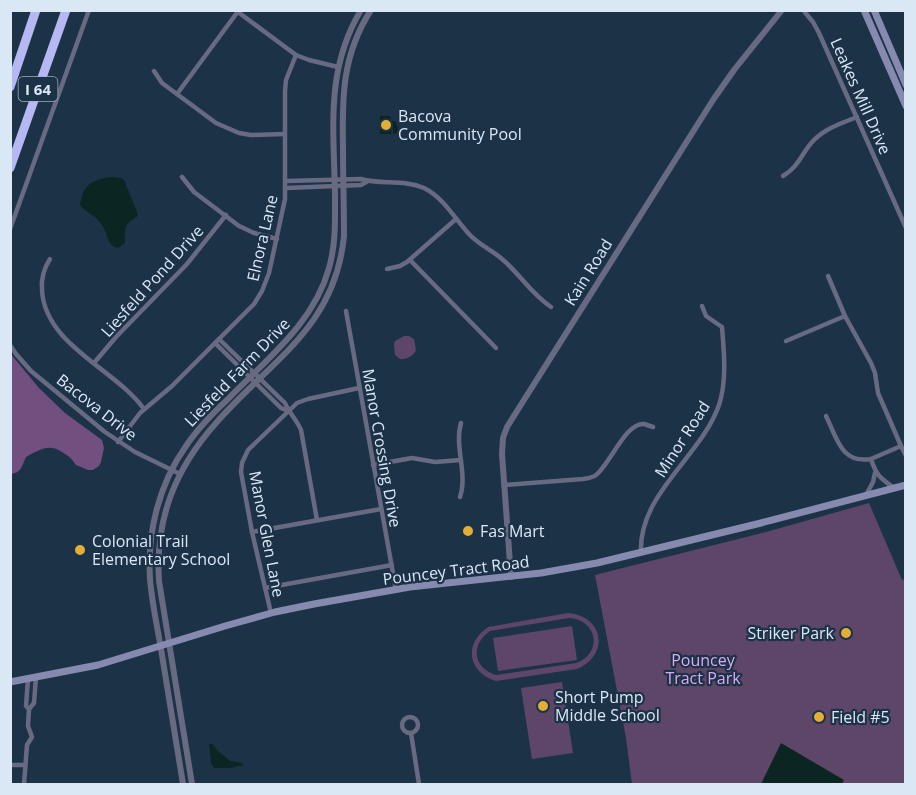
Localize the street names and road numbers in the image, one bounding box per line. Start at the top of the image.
street label: Leakes Mill Drive [825,34,897,158]
road number: I 64 [18,77,57,101]
street label: Elnora Lane [241,193,283,283]
street label: Liesfeld Pond Drive [96,220,208,342]
street label: Kain Road [559,234,617,310]
street label: Liesfeld Farm Drive [179,313,295,431]
street label: Manor Crossing Drive [357,367,407,529]
street label: Bacova Drive [52,369,142,445]
street label: Minor Road [649,397,715,481]
street label: Manor Glen Lane [244,469,290,599]
street label: Pouncey Tract Road [381,550,531,590]

